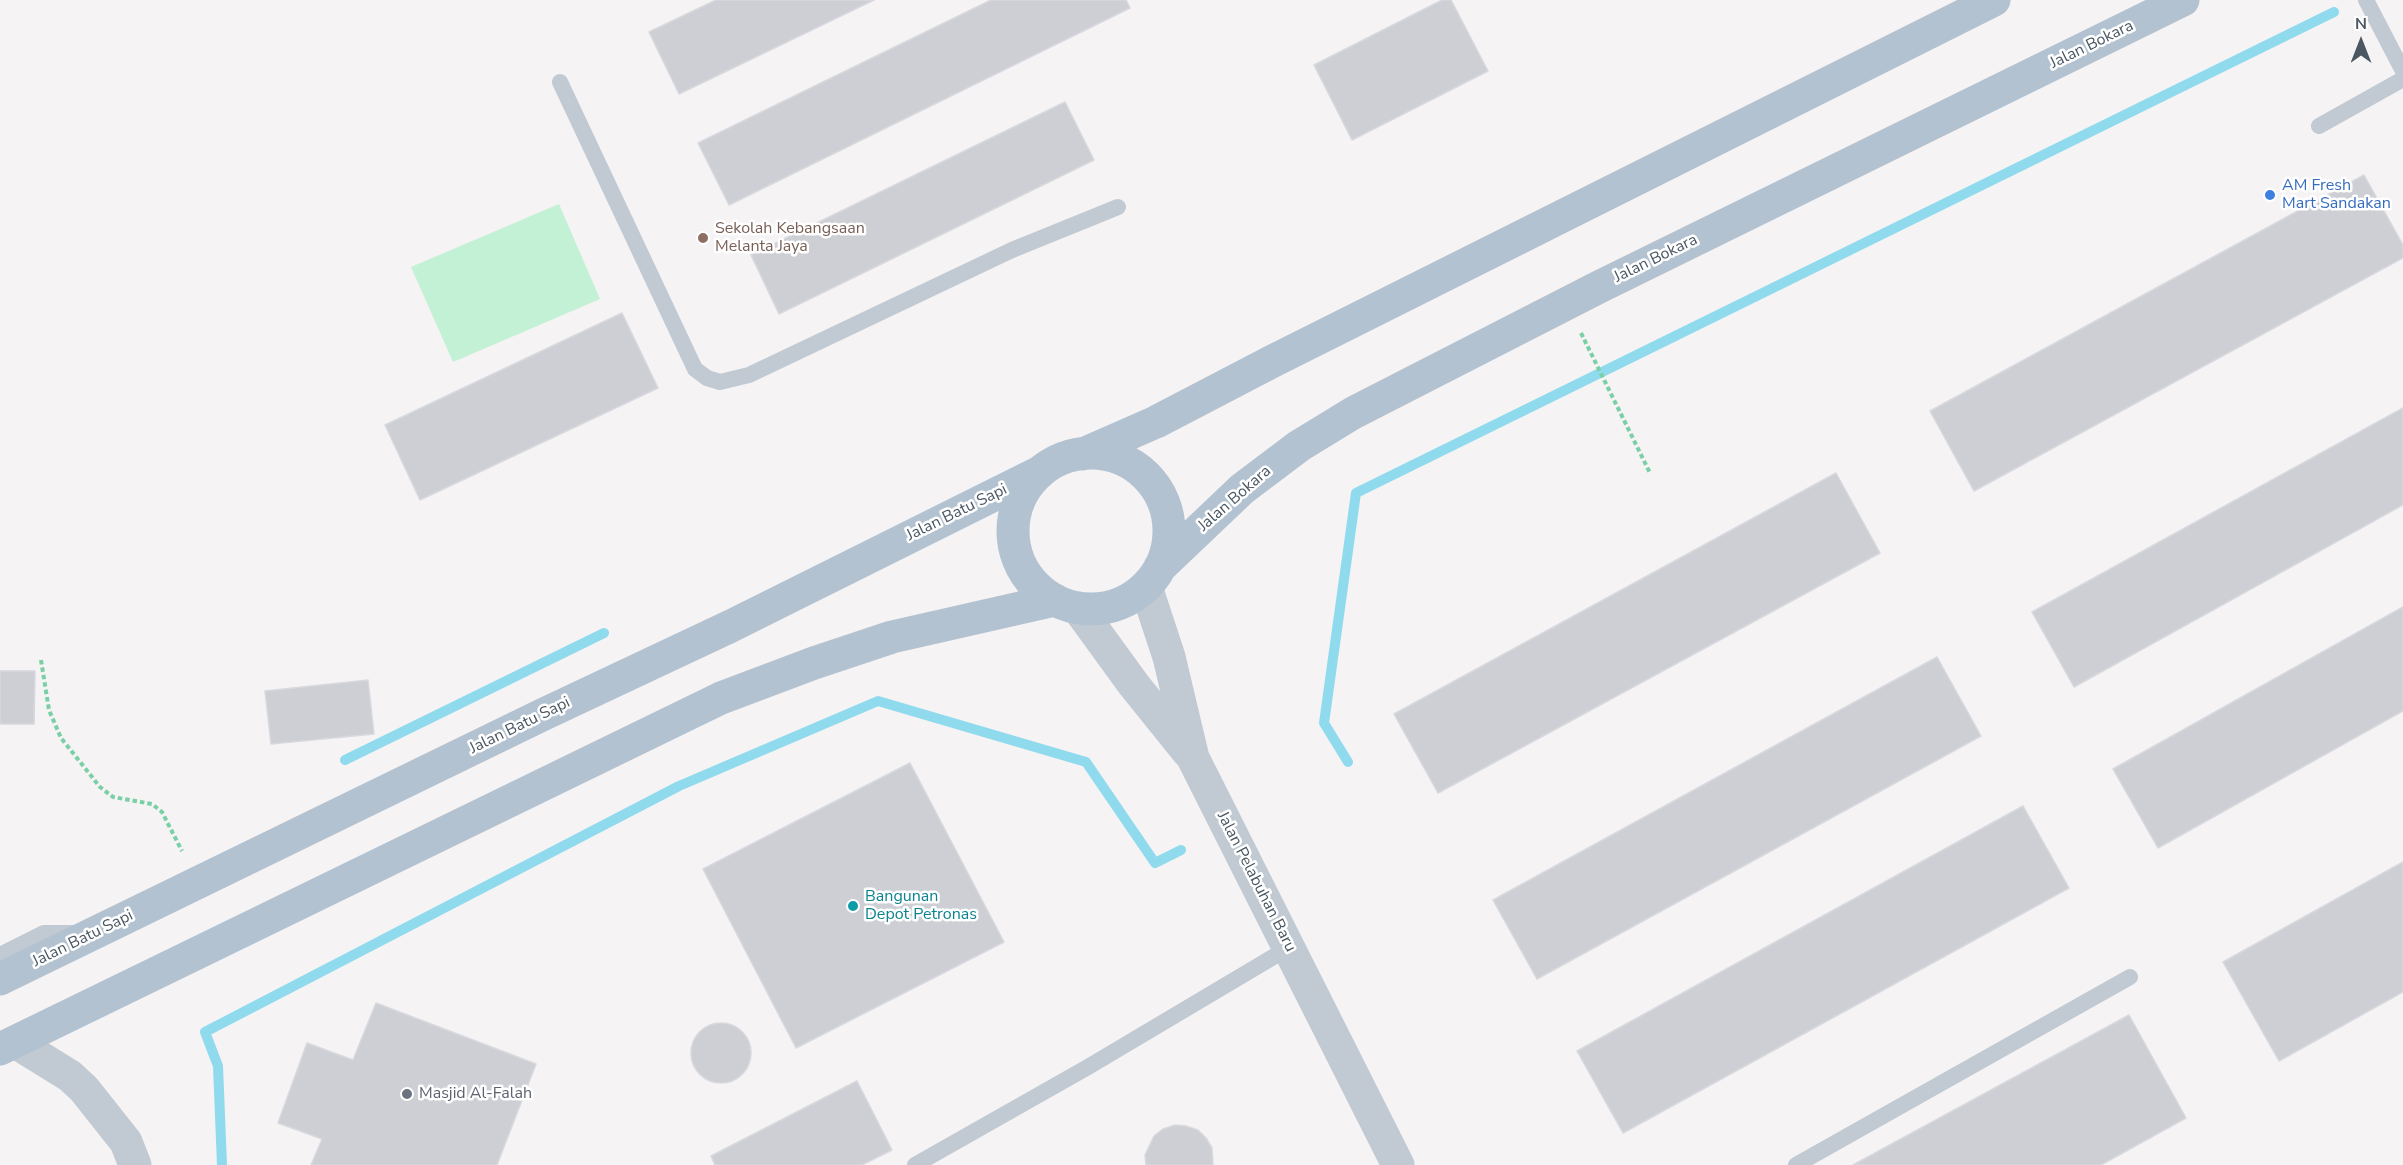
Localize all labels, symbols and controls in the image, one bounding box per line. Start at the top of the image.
north arrow [2331,12,2391,72]
text: N [2355,13,2367,35]
street label: Jalan Bokara [2047,17,2137,73]
place label: AM Fresh Mart Sandakan [2282,176,2391,214]
marker: AM Fresh Mart Sandakan [2263,188,2277,202]
place label: Sekolah Kebangsaan Melanta Jaya [715,219,865,257]
marker: Sekolah Kebangsaan Melanta Jaya [696,231,710,245]
street label: Jalan Bokara [1611,231,1701,287]
street label: Jalan Bokara [1195,462,1275,536]
street label: Jalan Batu Sapi [904,480,1010,546]
street label: Jalan Batu Sapi [467,693,573,759]
street label: Jalan Pelabuhan Baru [1212,809,1300,955]
place label: Bangunan Depot Petronas [865,887,977,925]
marker: Bangunan Depot Petronas [846,899,860,913]
street label: Jalan Batu Sapi [30,906,136,972]
place label: Masjid Al-Falah [419,1084,532,1104]
marker: Masjid Al-Falah [400,1087,414,1101]

